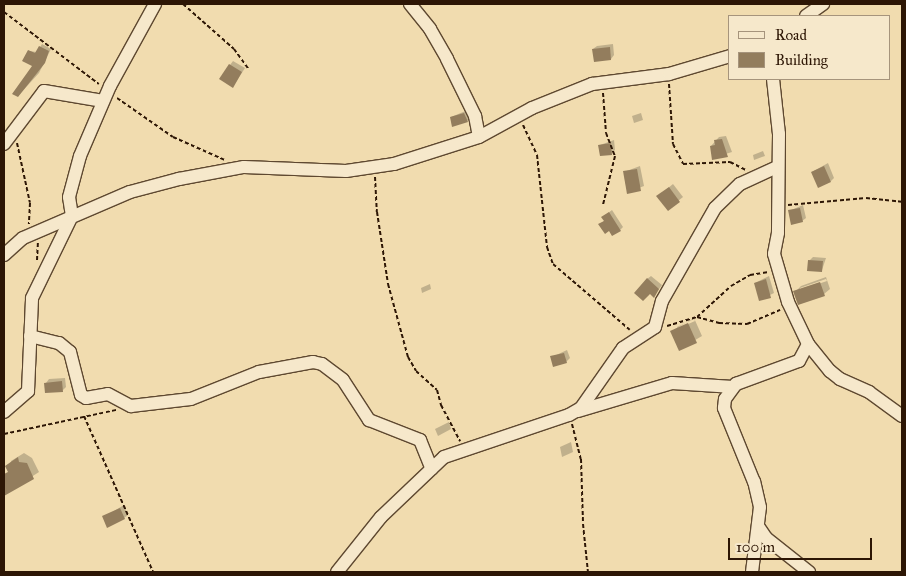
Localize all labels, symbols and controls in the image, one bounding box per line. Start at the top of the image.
legend [728,15,891,80]
text: Road [775,26,807,44]
text: Building [775,51,828,69]
scale bar [731,528,875,560]
text: 100 m [736,538,775,556]

